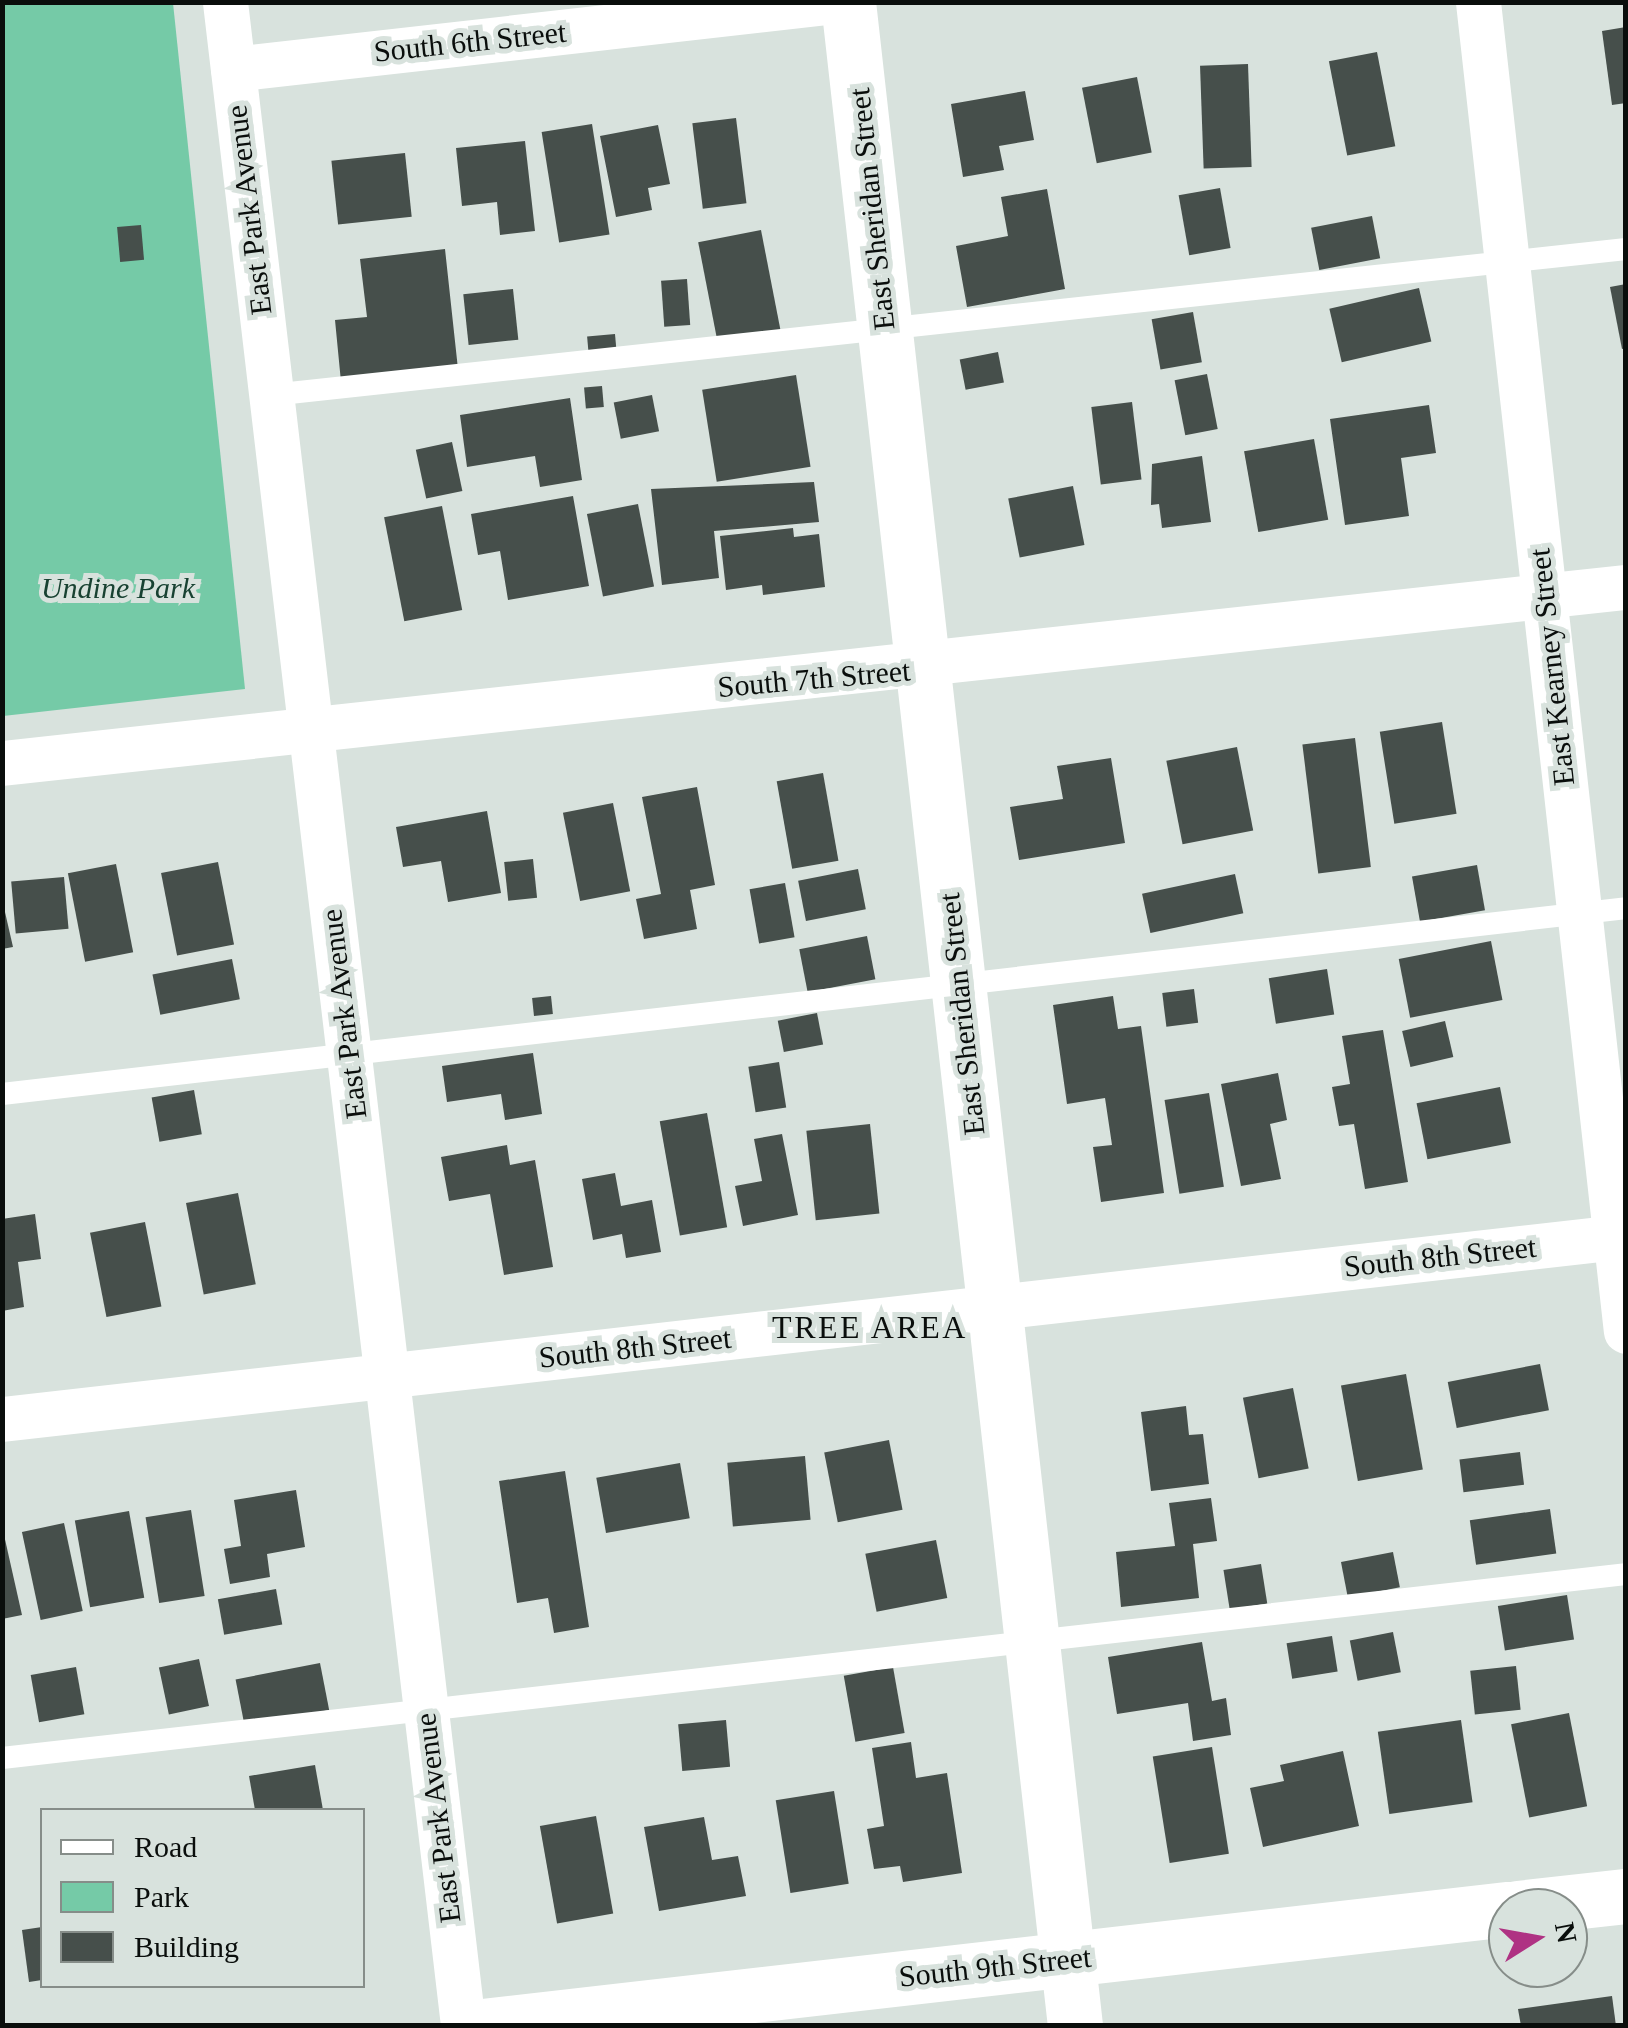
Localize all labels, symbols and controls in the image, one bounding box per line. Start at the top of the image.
street label: South 6th Street [372,14,568,70]
street label: East Sheridan Street [841,86,903,332]
street label: East Park Avenue [218,102,280,318]
street label: East Kearney Street [1522,547,1582,787]
park label: Undine Park [41,570,195,606]
street label: South 7th Street [716,653,912,705]
street label: East Sheridan Street [931,891,993,1137]
street label: East Park Avenue [313,906,375,1122]
street label: South 8th Street [1342,1229,1538,1285]
district label: TREE AREA [771,1308,969,1346]
street label: South 8th Street [537,1320,733,1376]
street label: East Park Avenue [407,1710,469,1926]
legend [40,1808,365,1988]
text: Road [134,1830,197,1863]
text: Park [134,1880,189,1913]
north arrow [1488,1888,1588,1988]
text: N [1549,1920,1583,1945]
text: Building [134,1930,239,1963]
street label: South 9th Street [897,1939,1093,1995]

